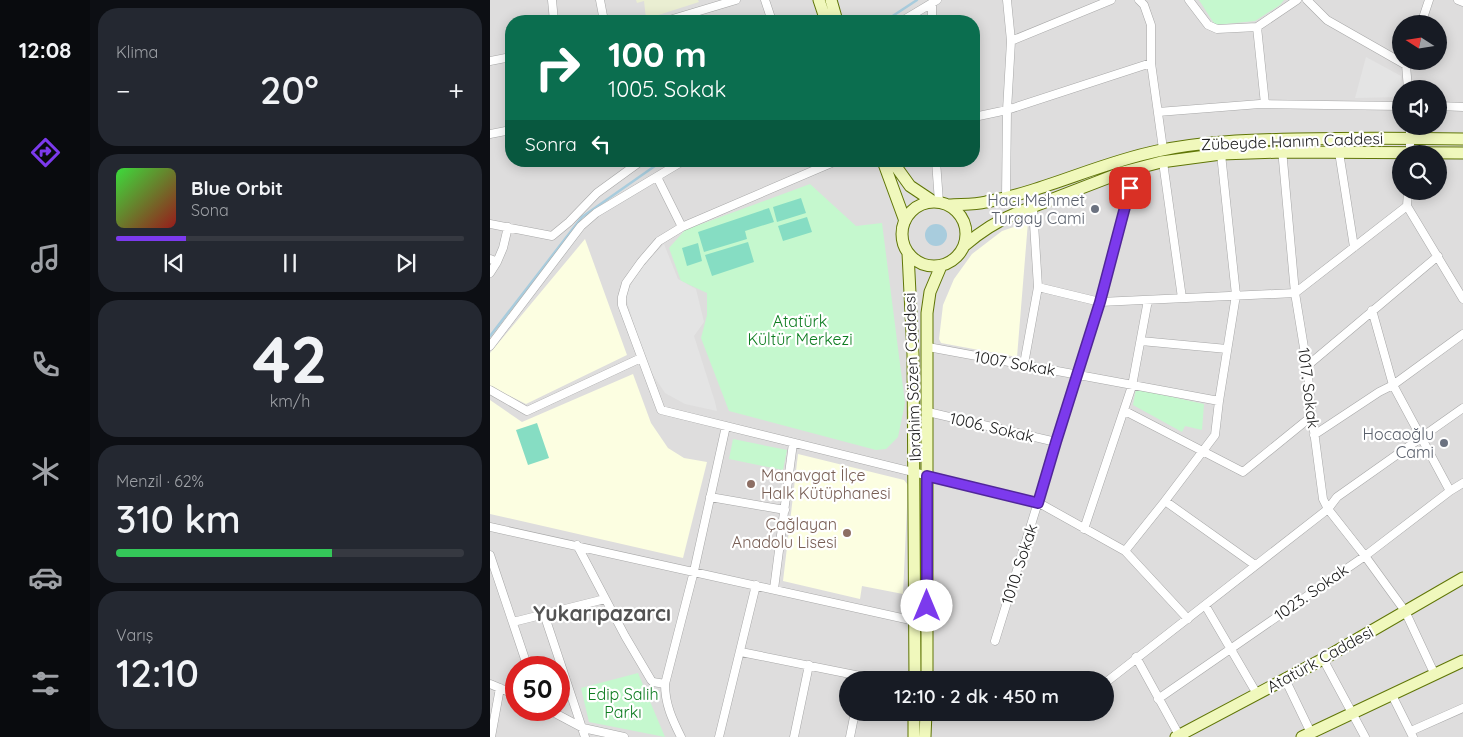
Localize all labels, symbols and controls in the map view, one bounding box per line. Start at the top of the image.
north arrow [1392,15,1448,70]
map controls [1392,15,1447,200]
text: 100 m [608,32,707,76]
icon: right [525,35,590,100]
text: 12:08 [19,36,71,64]
text: Klima [116,42,158,62]
text: 20° [260,66,319,114]
text: − [116,73,131,108]
text: + [448,73,464,108]
text: 1005. Sokak [608,75,726,103]
button: sound [1392,80,1447,135]
street label: Zübeyde Hanım Caddesi [1200,128,1384,154]
icon: left [587,130,615,158]
text: Sonra [525,132,577,156]
icon: directions [28,135,63,170]
button: search [1392,145,1447,200]
pin [1109,167,1151,209]
icon: arrive [1116,174,1144,202]
text: Blue Orbit [191,176,283,200]
place label: Hacı Mehmet Turgay Cami [987,190,1085,228]
text: Sona [191,200,229,220]
marker: Hacı Mehmet Turgay Cami [1089,203,1101,215]
icon: music [28,241,63,276]
icon: previous [160,249,188,277]
icon: pause [276,249,304,277]
icon: next [392,249,420,277]
street label: Ibrahim Sözen Caddesi [899,292,925,462]
park label: Atatürk Kültür Merkezi [747,311,853,349]
text: 42 [252,318,328,399]
street label: 1007 Sokak [973,346,1057,380]
street label: 1017. Sokak [1294,346,1324,430]
icon: phone [28,347,63,382]
text: km/h [270,391,310,411]
street label: 1006. Sokak [948,408,1036,446]
place label: Hocaoğlu Cami [1362,424,1434,462]
marker: Hocaoğlu Cami [1438,437,1450,449]
icon: climate [28,454,63,489]
place label: Manavgat İlçe Halk Kütüphanesi [761,465,891,503]
text: Menzil · 62% [116,471,204,491]
marker: Manavgat İlçe Halk Kütüphanesi [745,478,757,490]
text: 310 km [116,495,241,543]
place label: Çağlayan Anadolu Lisesi [732,514,837,552]
street label: 1010. Sokak [997,521,1041,607]
marker: Çağlayan Anadolu Lisesi [841,527,853,539]
street label: 1023. Sokak [1270,559,1352,625]
icon: car [28,560,63,595]
position arrow [900,579,952,631]
district label: Yukarıpazarcı [533,600,671,626]
street label: Atatürk Caddesi [1263,622,1377,696]
text: Varış [116,625,153,645]
text: 12:10 [116,649,199,697]
speed limit sign: 50 [505,656,570,721]
icon: filters [28,666,63,701]
park label: Edip Salih Parkı [587,684,659,722]
text: 12:10 · 2 dk · 450 m [894,684,1059,708]

